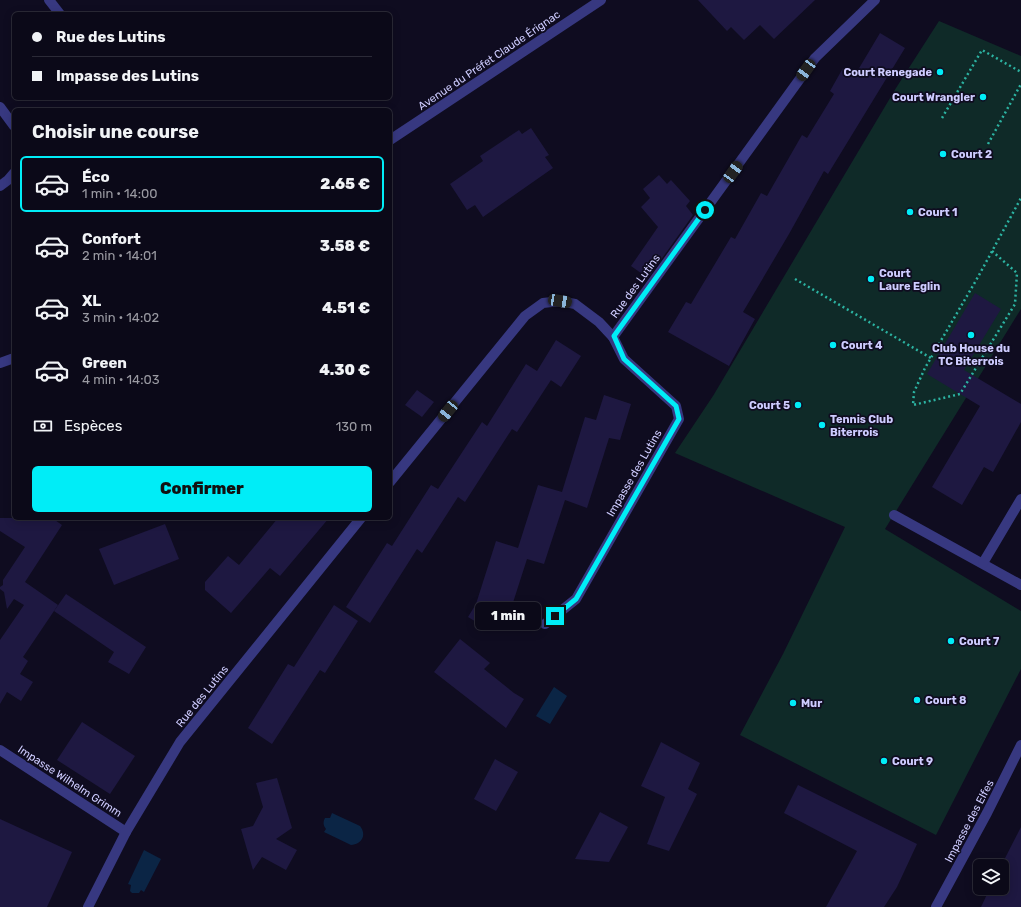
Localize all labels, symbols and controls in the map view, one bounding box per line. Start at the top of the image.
street label: Avenue du Préfet Claude Érignac [416,8,563,113]
text: Rue des Lutins [56,28,166,46]
car [794,57,818,83]
place label: Court Renegade [843,66,932,79]
text: Impasse des Lutins [56,67,199,85]
marker: Court Renegade [935,67,945,77]
place label: Court Wrangler [892,91,975,104]
marker: Court Wrangler [978,92,988,102]
text: Choisir une course [32,121,199,143]
place label: Court 2 [951,148,992,161]
marker: Court 2 [938,149,948,159]
car [721,159,745,185]
icon: car [34,166,70,202]
text: Éco [82,168,110,186]
text: 2.65 € [320,175,370,193]
text: 1 min · 14:00 [82,186,157,201]
route start [696,201,714,219]
place label: Court 1 [918,206,957,219]
marker: Court 1 [905,207,915,217]
icon: car [34,228,70,264]
text: Confort [82,230,141,248]
text: 3.58 € [320,237,370,255]
text: 2 min · 14:01 [82,248,157,263]
street label: Rue des Lutins [608,252,663,321]
place label: Court Laure Eglin [879,267,940,293]
marker: Court Laure Eglin [866,274,876,284]
icon: car [34,290,70,326]
text: XL [82,292,101,310]
car [547,293,573,309]
text: 4.51 € [322,299,370,317]
text: 3 min · 14:02 [82,310,159,325]
marker: Club House du TC Biterrois [966,330,976,340]
place label: Court 4 [841,339,883,352]
marker: Court 4 [828,340,838,350]
place label: Club House du TC Biterrois [932,342,1010,368]
icon: car [34,352,70,388]
text: Green [82,354,127,372]
text: 4.30 € [319,361,370,379]
text: 4 min · 14:03 [82,372,160,387]
car [436,398,460,424]
place label: Court 5 [749,399,790,412]
marker: Court 5 [793,400,803,410]
place label: Tennis Club Biterrois [830,413,893,439]
icon: cash [32,415,54,437]
text: Espèces [64,417,122,435]
text: 130 m [336,419,372,434]
marker: Tennis Club Biterrois [817,420,827,430]
street label: Impasse des Lutins [604,427,665,519]
button: Confirmer [32,466,372,512]
callout: 1 min [475,602,541,630]
route end [546,607,564,625]
text: 1 min [491,608,525,623]
place label: Court 7 [959,635,1000,648]
marker: Court 7 [946,636,956,646]
street label: Rue des Lutins [174,663,231,730]
place label: Court 8 [925,694,966,707]
marker: Court 8 [912,695,922,705]
place label: Mur [801,697,822,710]
marker: Mur [788,698,798,708]
street label: Impasse Wilhelm Grimm [15,743,124,820]
place label: Court 9 [892,755,933,768]
marker: Court 9 [879,756,889,766]
street label: Impasse des Elfes [942,777,997,865]
map controls [973,859,1009,895]
button: layers [973,859,1009,895]

